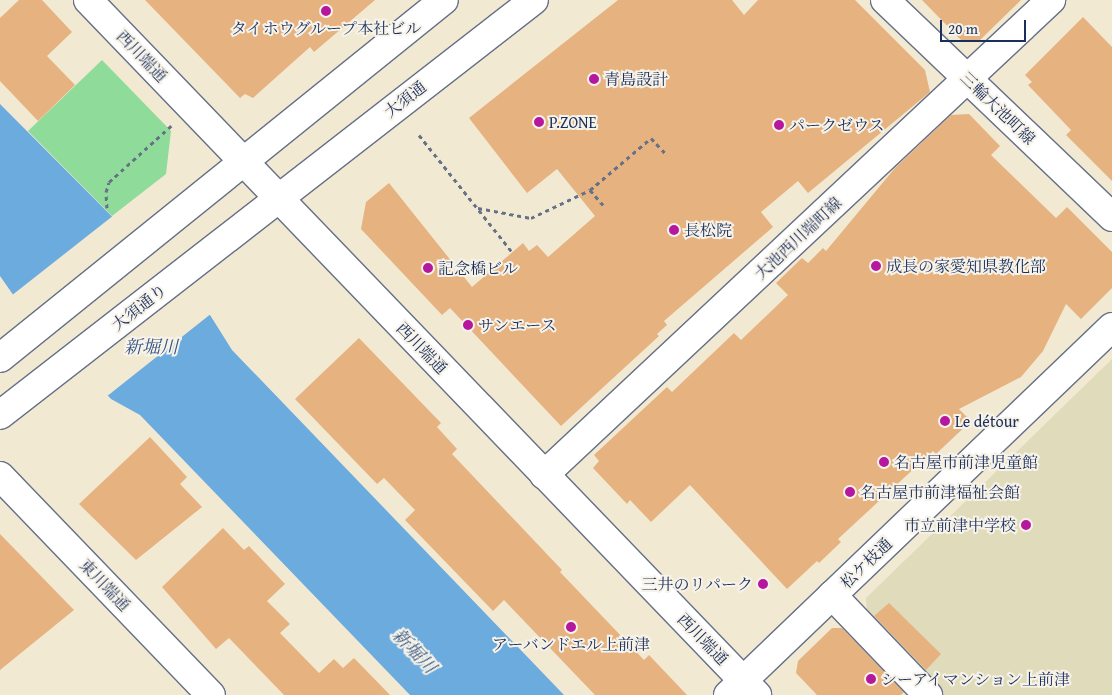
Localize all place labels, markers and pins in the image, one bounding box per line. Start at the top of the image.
marker: タイホウグループ本社ビル [320,5,332,17]
place label: タイホウグループ本社ビル [230,18,422,38]
place label: 青島設計 [604,69,668,89]
marker: 青島設計 [588,73,600,85]
place label: P.ZONE [549,112,597,132]
place label: パークゼウス [789,115,885,135]
marker: P.ZONE [533,116,545,128]
marker: パークゼウス [773,119,785,131]
place label: 長松院 [684,220,732,240]
marker: 長松院 [668,224,680,236]
place label: 成長の家愛知県教化部 [886,256,1046,276]
place label: 記念橋ビル [438,258,518,278]
marker: 成長の家愛知県教化部 [870,260,882,272]
marker: 記念橋ビル [422,262,434,274]
place label: サンエース [478,315,558,335]
marker: サンエース [462,319,474,331]
place label: Le détour [955,411,1019,431]
marker: Le détour [939,415,951,427]
place label: 名古屋市前津児童館 [894,452,1038,472]
marker: 名古屋市前津児童館 [878,456,890,468]
place label: 名古屋市前津福祉会館 [860,482,1020,502]
marker: 名古屋市前津福祉会館 [844,486,856,498]
place label: 市立前津中学校 [904,515,1016,535]
marker: 市立前津中学校 [1020,519,1032,531]
place label: 三井のリパーク [641,574,753,594]
marker: 三井のリパーク [757,578,769,590]
marker: アーバンドエル上前津 [565,621,577,633]
place label: アーバンドエル上前津 [491,634,651,654]
place label: シーアイマンション上前津 [881,669,1073,689]
marker: シーアイマンション上前津 [865,673,877,685]

